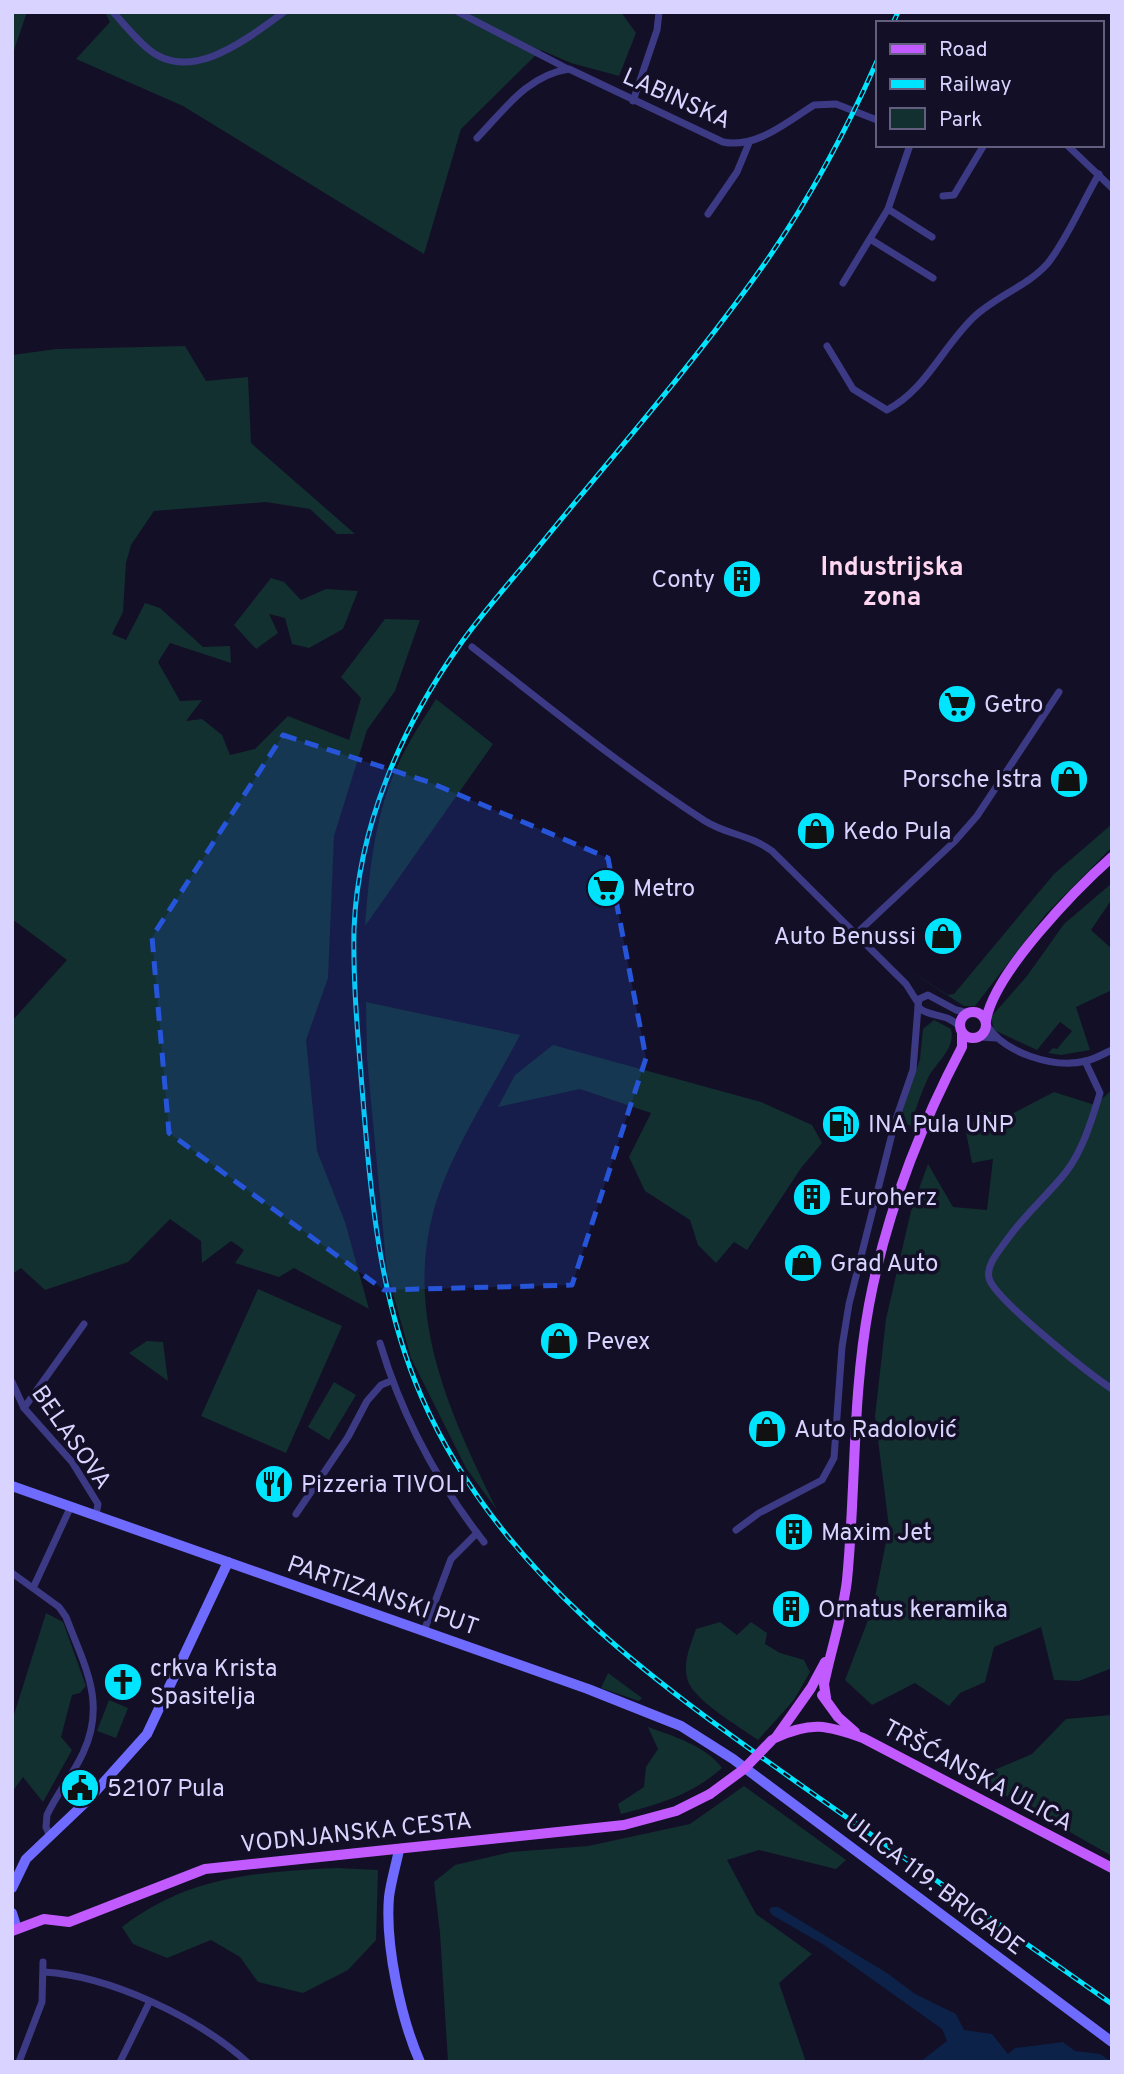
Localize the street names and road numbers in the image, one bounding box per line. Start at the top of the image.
street label: LABINSKA [617,63,735,137]
street label: BELASOVA [24,1380,117,1496]
street label: PARTIZANSKI PUT [283,1550,482,1644]
street label: TRŠĆANSKA ULICA [877,1712,1078,1840]
street label: VODNJANSKA CESTA [239,1807,473,1861]
street label: ULICA 119. BRIGADE [838,1808,1029,1963]

